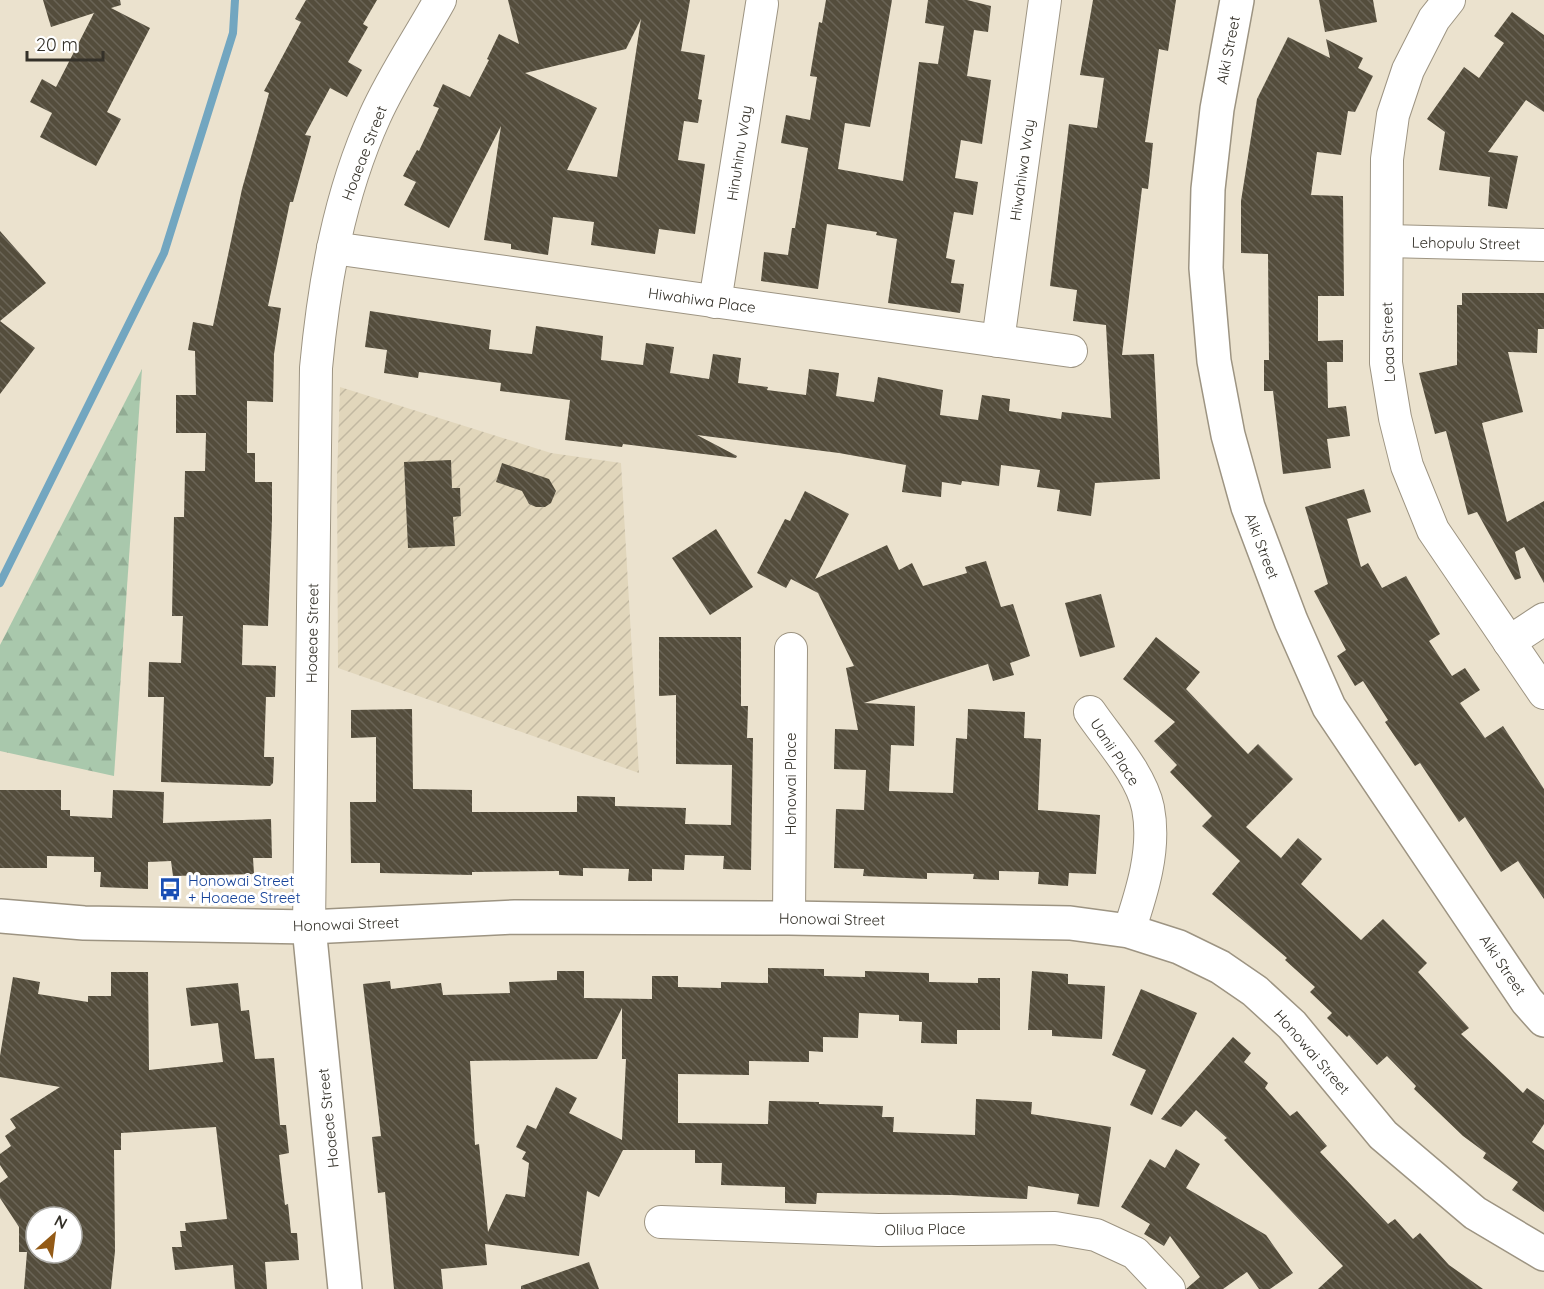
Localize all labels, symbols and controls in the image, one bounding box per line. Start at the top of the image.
street label: Aiki Street [1212,14,1244,86]
scale bar [27,24,104,62]
text: 20 m [36,33,78,56]
street label: Hoaeae Street [337,103,391,203]
street label: Hinuhinu Way [722,104,756,202]
street label: Hiwahiwa Way [1005,118,1039,222]
street label: Lehopulu Street [1412,233,1520,253]
street label: Hiwahiwa Place [647,283,757,317]
street label: Loaa Street [1377,301,1399,383]
street label: Aiki Street [1241,510,1283,582]
street label: Hoaeae Street [302,583,322,683]
street label: Uanii Place [1086,715,1144,789]
street label: Honowai Place [781,732,800,836]
place label: Honowai Street + Hoaeae Street [188,871,301,907]
bus stop icon: Honowai Street + Hoaeae Street [157,876,183,902]
street label: Honowai Street [779,909,885,929]
street label: Honowai Street [293,913,399,935]
street label: Aiki Street [1476,931,1530,999]
street label: Honowai Street [1270,1006,1354,1098]
street label: Hoaeae Street [313,1067,343,1169]
north arrow [24,1205,84,1265]
text: N [51,1210,71,1233]
street label: Olilua Place [884,1219,966,1239]

